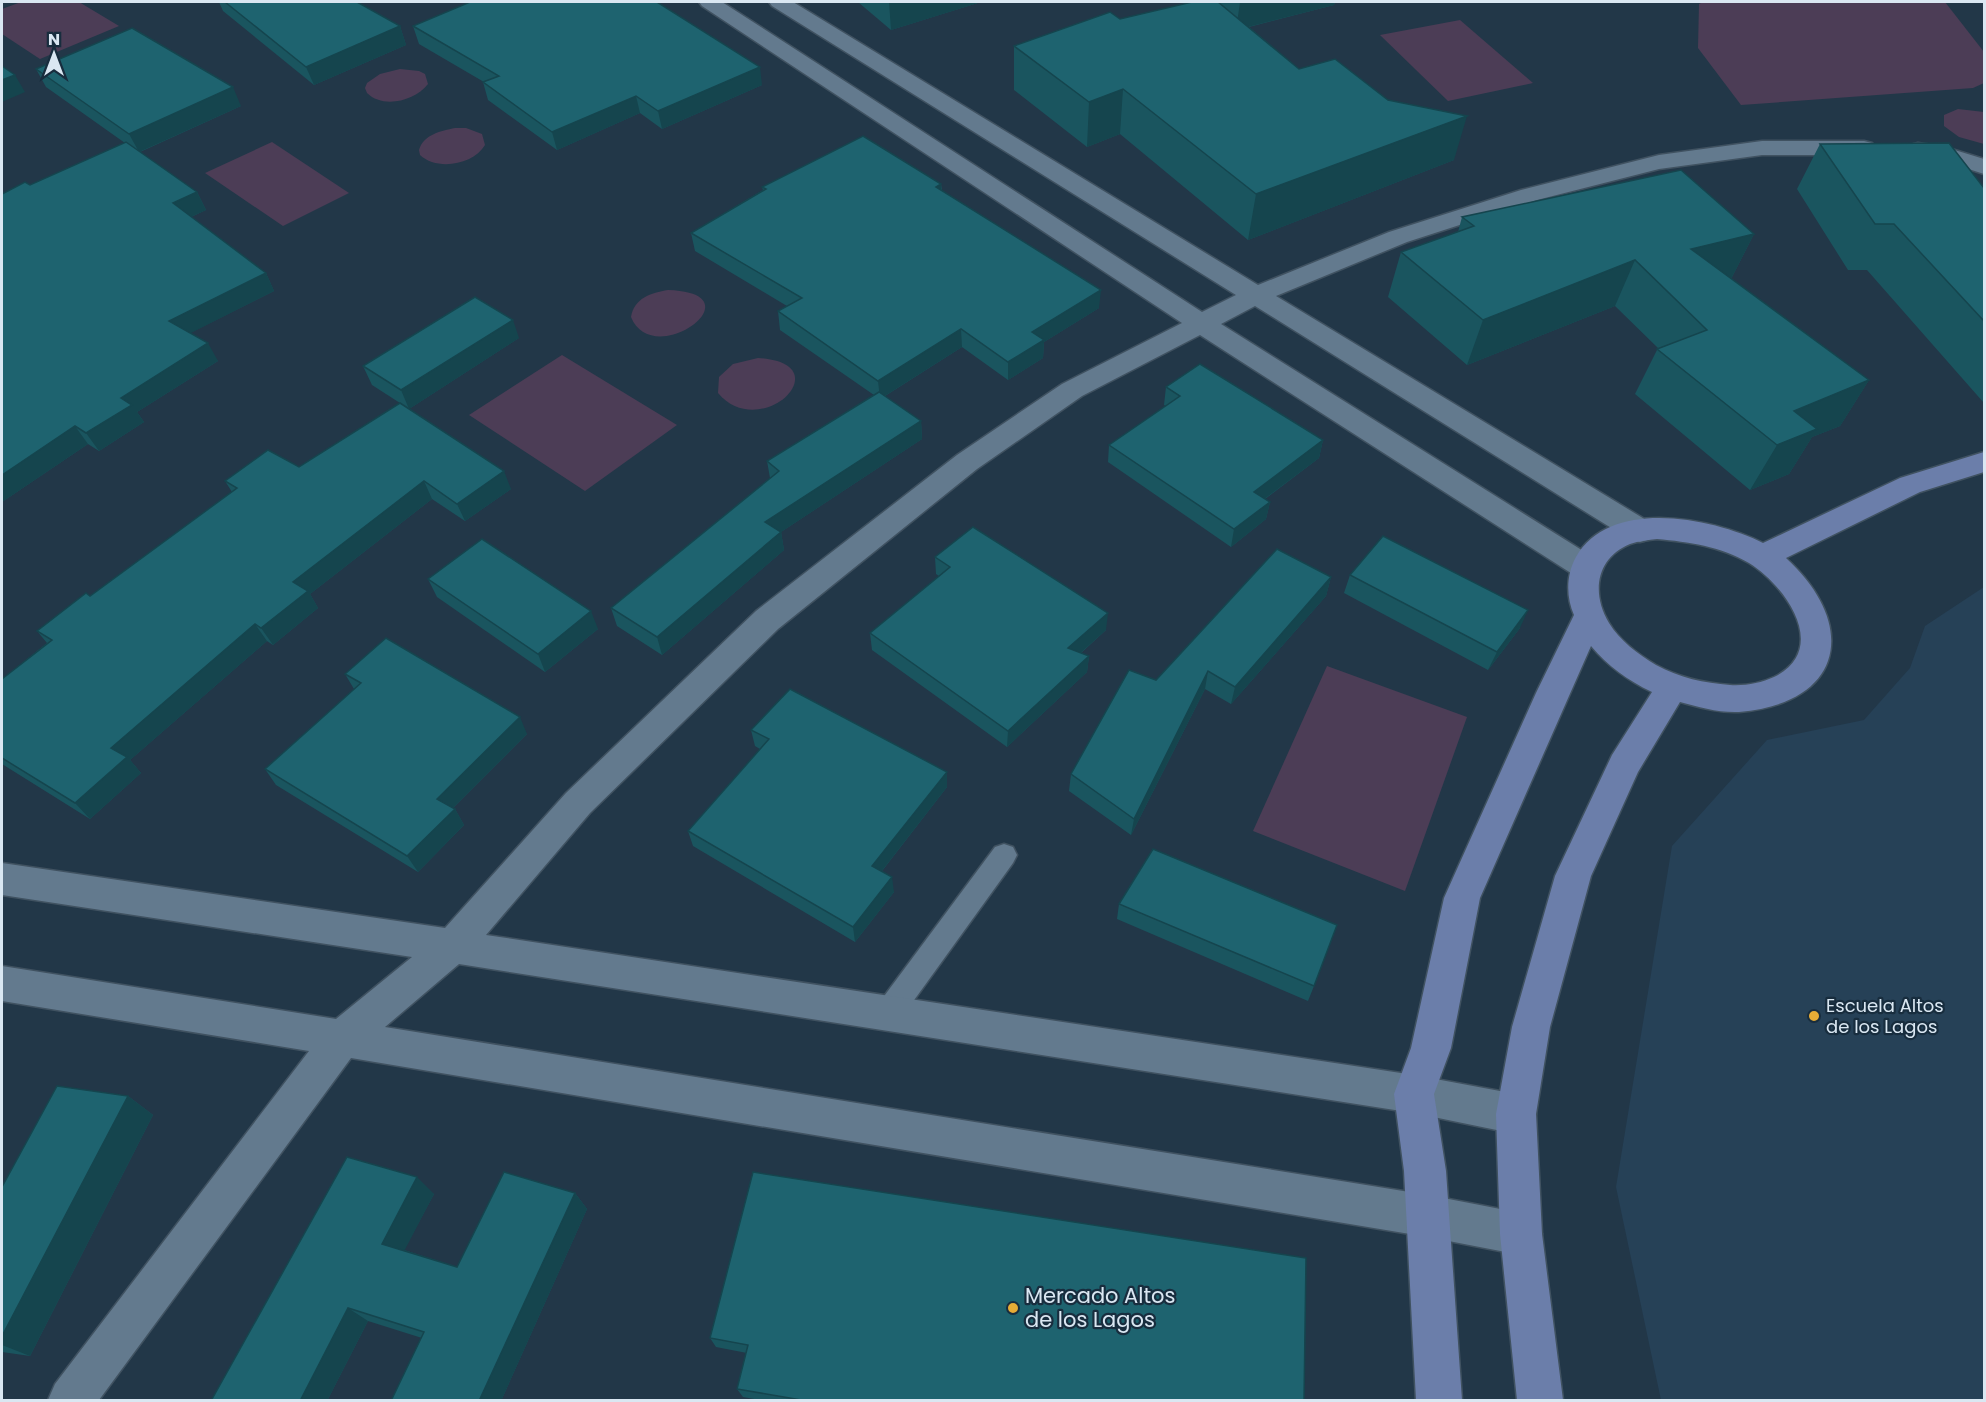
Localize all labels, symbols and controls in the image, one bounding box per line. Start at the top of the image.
north arrow [24,24,84,84]
text: N [48,28,60,51]
place label: Escuela Altos de los Lagos [1826,993,1944,1039]
marker: Escuela Altos de los Lagos [1807,1009,1821,1023]
place label: Mercado Altos de los Lagos [1025,1281,1176,1334]
marker: Mercado Altos de los Lagos [1006,1301,1020,1315]

